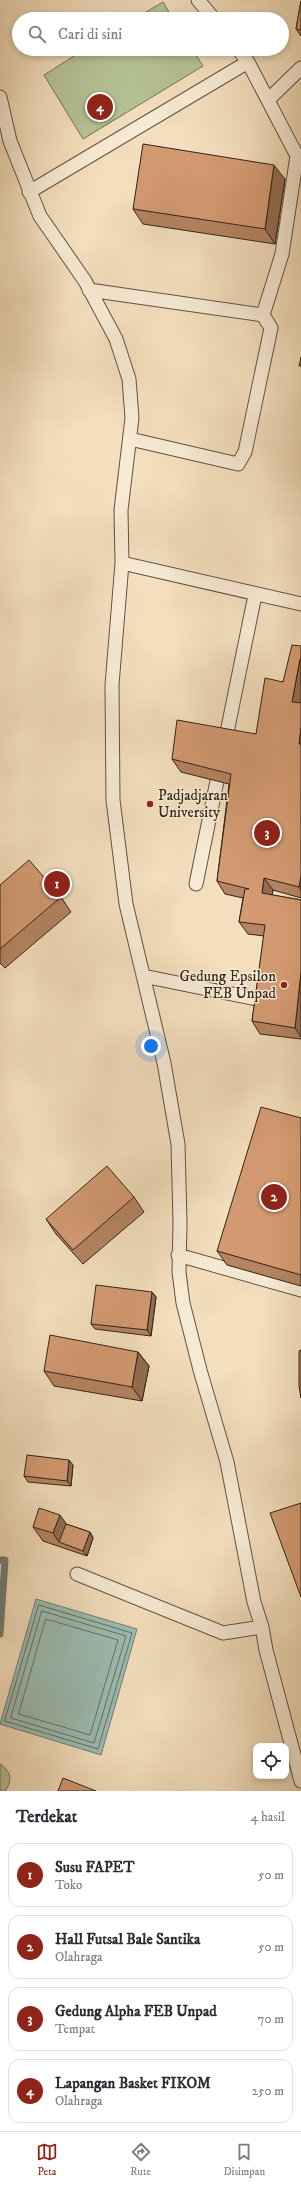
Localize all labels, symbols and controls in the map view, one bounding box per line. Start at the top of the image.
search box [12,12,289,56]
icon: search [26,23,48,45]
text: Cari di sini [58,25,122,44]
pin: 4 [87,92,113,122]
place label: Padjadjaran University [158,786,228,822]
marker: Padjadjaran University [145,799,155,809]
pin: 3 [254,818,280,848]
pin: 1 [44,869,70,899]
place label: Gedung Epsilon FEB Unpad [180,967,277,1003]
marker: Gedung Epsilon FEB Unpad [279,980,289,990]
your location [141,1036,161,1056]
pin: 2 [261,1182,287,1212]
map controls [253,1743,289,1779]
button: locate [253,1743,289,1779]
text: Terdekat [16,1806,77,1828]
text: 4 hasil [251,1809,285,1825]
text: Susu FAPET [55,1858,135,1877]
text: 1 [28,1867,32,1883]
text: 50 m [258,1867,284,1883]
text: Toko [55,1877,82,1893]
text: Hall Futsal Bale Santika [55,1930,200,1949]
text: 2 [27,1939,33,1955]
text: 50 m [258,1939,284,1955]
text: Olahraga [55,1949,103,1965]
text: Gedung Alpha FEB Unpad [55,2002,217,2021]
text: 3 [28,2011,32,2027]
text: 70 m [258,2011,284,2027]
text: Tempat [55,2021,95,2037]
text: Lapangan Basket FIKOM [55,2074,211,2093]
text: 4 [26,2083,34,2099]
text: 250 m [252,2083,284,2099]
text: Olahraga [55,2093,103,2109]
tab: Peta [36,2141,58,2179]
tab: Rute [130,2141,152,2179]
tab: Disimpan [223,2141,265,2179]

